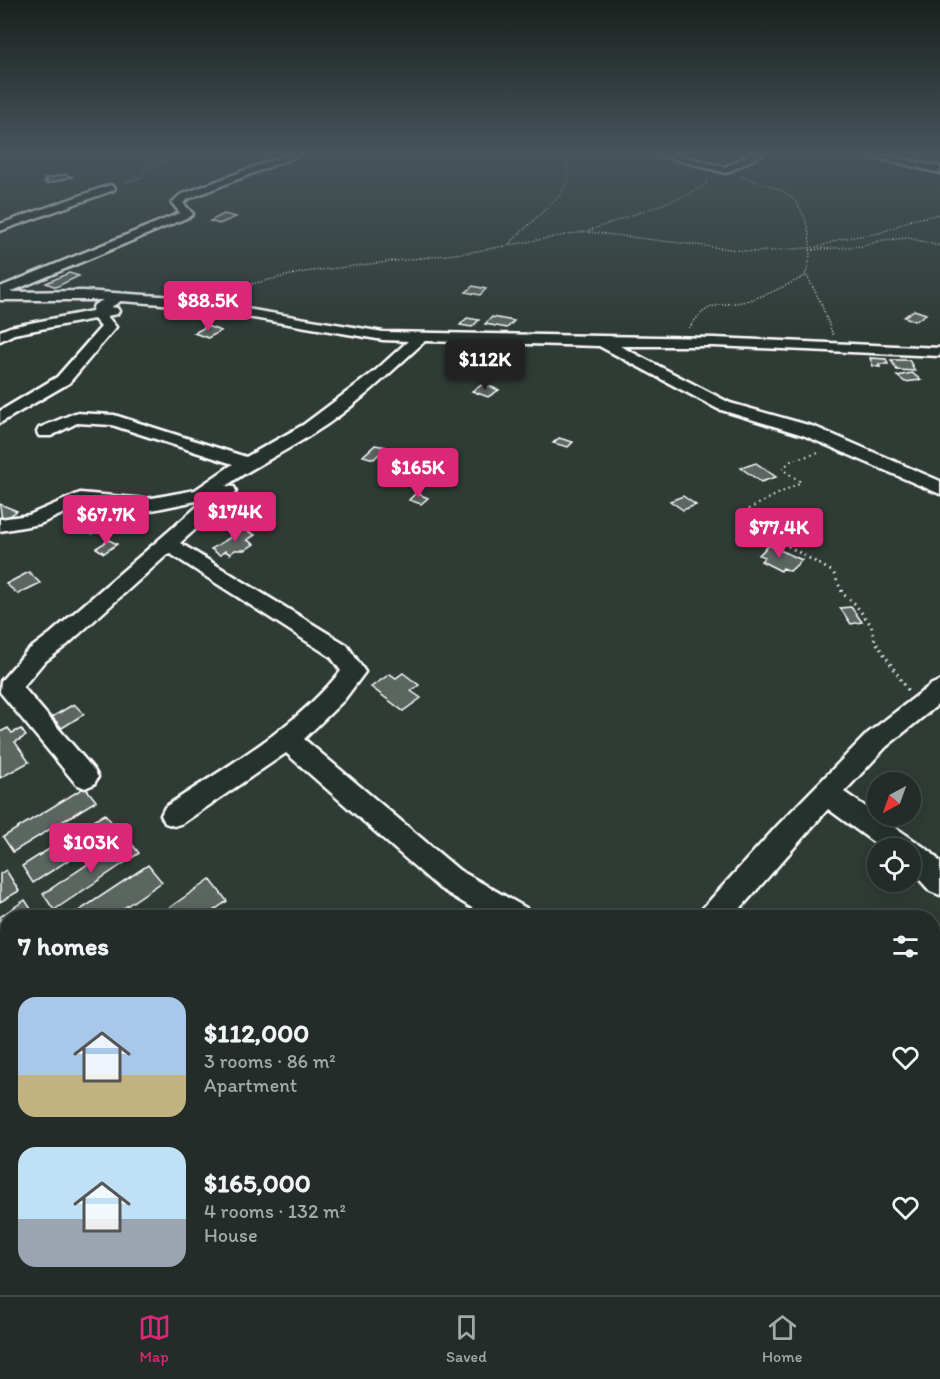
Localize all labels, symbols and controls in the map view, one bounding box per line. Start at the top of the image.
pin: $88.5K [159,281,257,332]
text: $88.5K [178,288,238,312]
pin: $112K [443,340,527,391]
text: $112K [459,347,511,371]
pin: $165K [376,448,460,499]
text: $165K [391,455,445,479]
pin: $174K [193,492,277,543]
pin: $67.7K [57,495,155,546]
text: $174K [208,499,262,523]
text: $67.7K [77,502,135,526]
pin: $77.4K [730,508,828,559]
text: $77.4K [749,515,809,539]
north arrow [867,772,921,826]
map controls [867,772,921,892]
pin: $103K [49,823,133,874]
text: $103K [63,830,119,854]
button: locate [867,838,921,892]
text: 7 homes [18,930,109,962]
icon: filters [889,930,922,963]
text: $112,000 [204,1017,309,1049]
icon: home [66,1021,138,1093]
icon: heart [889,1041,922,1074]
text: 3 rooms · 86 m² [204,1049,336,1073]
text: Apartment [204,1073,297,1097]
text: $165,000 [204,1167,311,1199]
icon: home [66,1171,138,1243]
icon: heart [889,1191,922,1224]
text: 4 rooms · 132 m² [204,1199,346,1223]
text: House [204,1223,258,1247]
tab: Map [138,1311,171,1366]
tab: Saved [446,1311,487,1366]
tab: Home [762,1311,802,1366]

